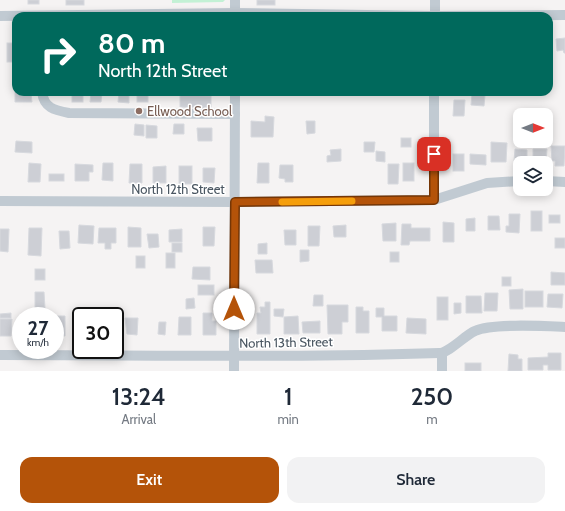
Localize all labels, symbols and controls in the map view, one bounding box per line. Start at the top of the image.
text: 80 m [98,26,165,60]
icon: right [32,28,84,80]
text: North 12th Street [98,60,227,82]
place label: Ellwood School [147,103,232,119]
marker: Ellwood School [134,106,144,116]
north arrow [513,108,553,148]
map controls [513,108,553,196]
pin [417,137,451,171]
icon: arrive [423,143,445,165]
button: layers [513,156,553,196]
street label: North 12th Street [131,181,225,197]
position arrow [213,288,255,330]
speed limit sign: 30 [72,307,124,359]
text: 27 [28,316,48,340]
street label: North 13th Street [239,333,334,351]
text: km/h [27,336,49,349]
text: 13:24 [112,382,166,411]
text: 1 [284,382,292,411]
text: 250 [411,382,453,411]
text: Arrival [121,411,156,427]
text: min [277,411,299,427]
text: m [426,411,438,427]
button: Exit [20,457,279,503]
button: Share [287,457,545,503]

